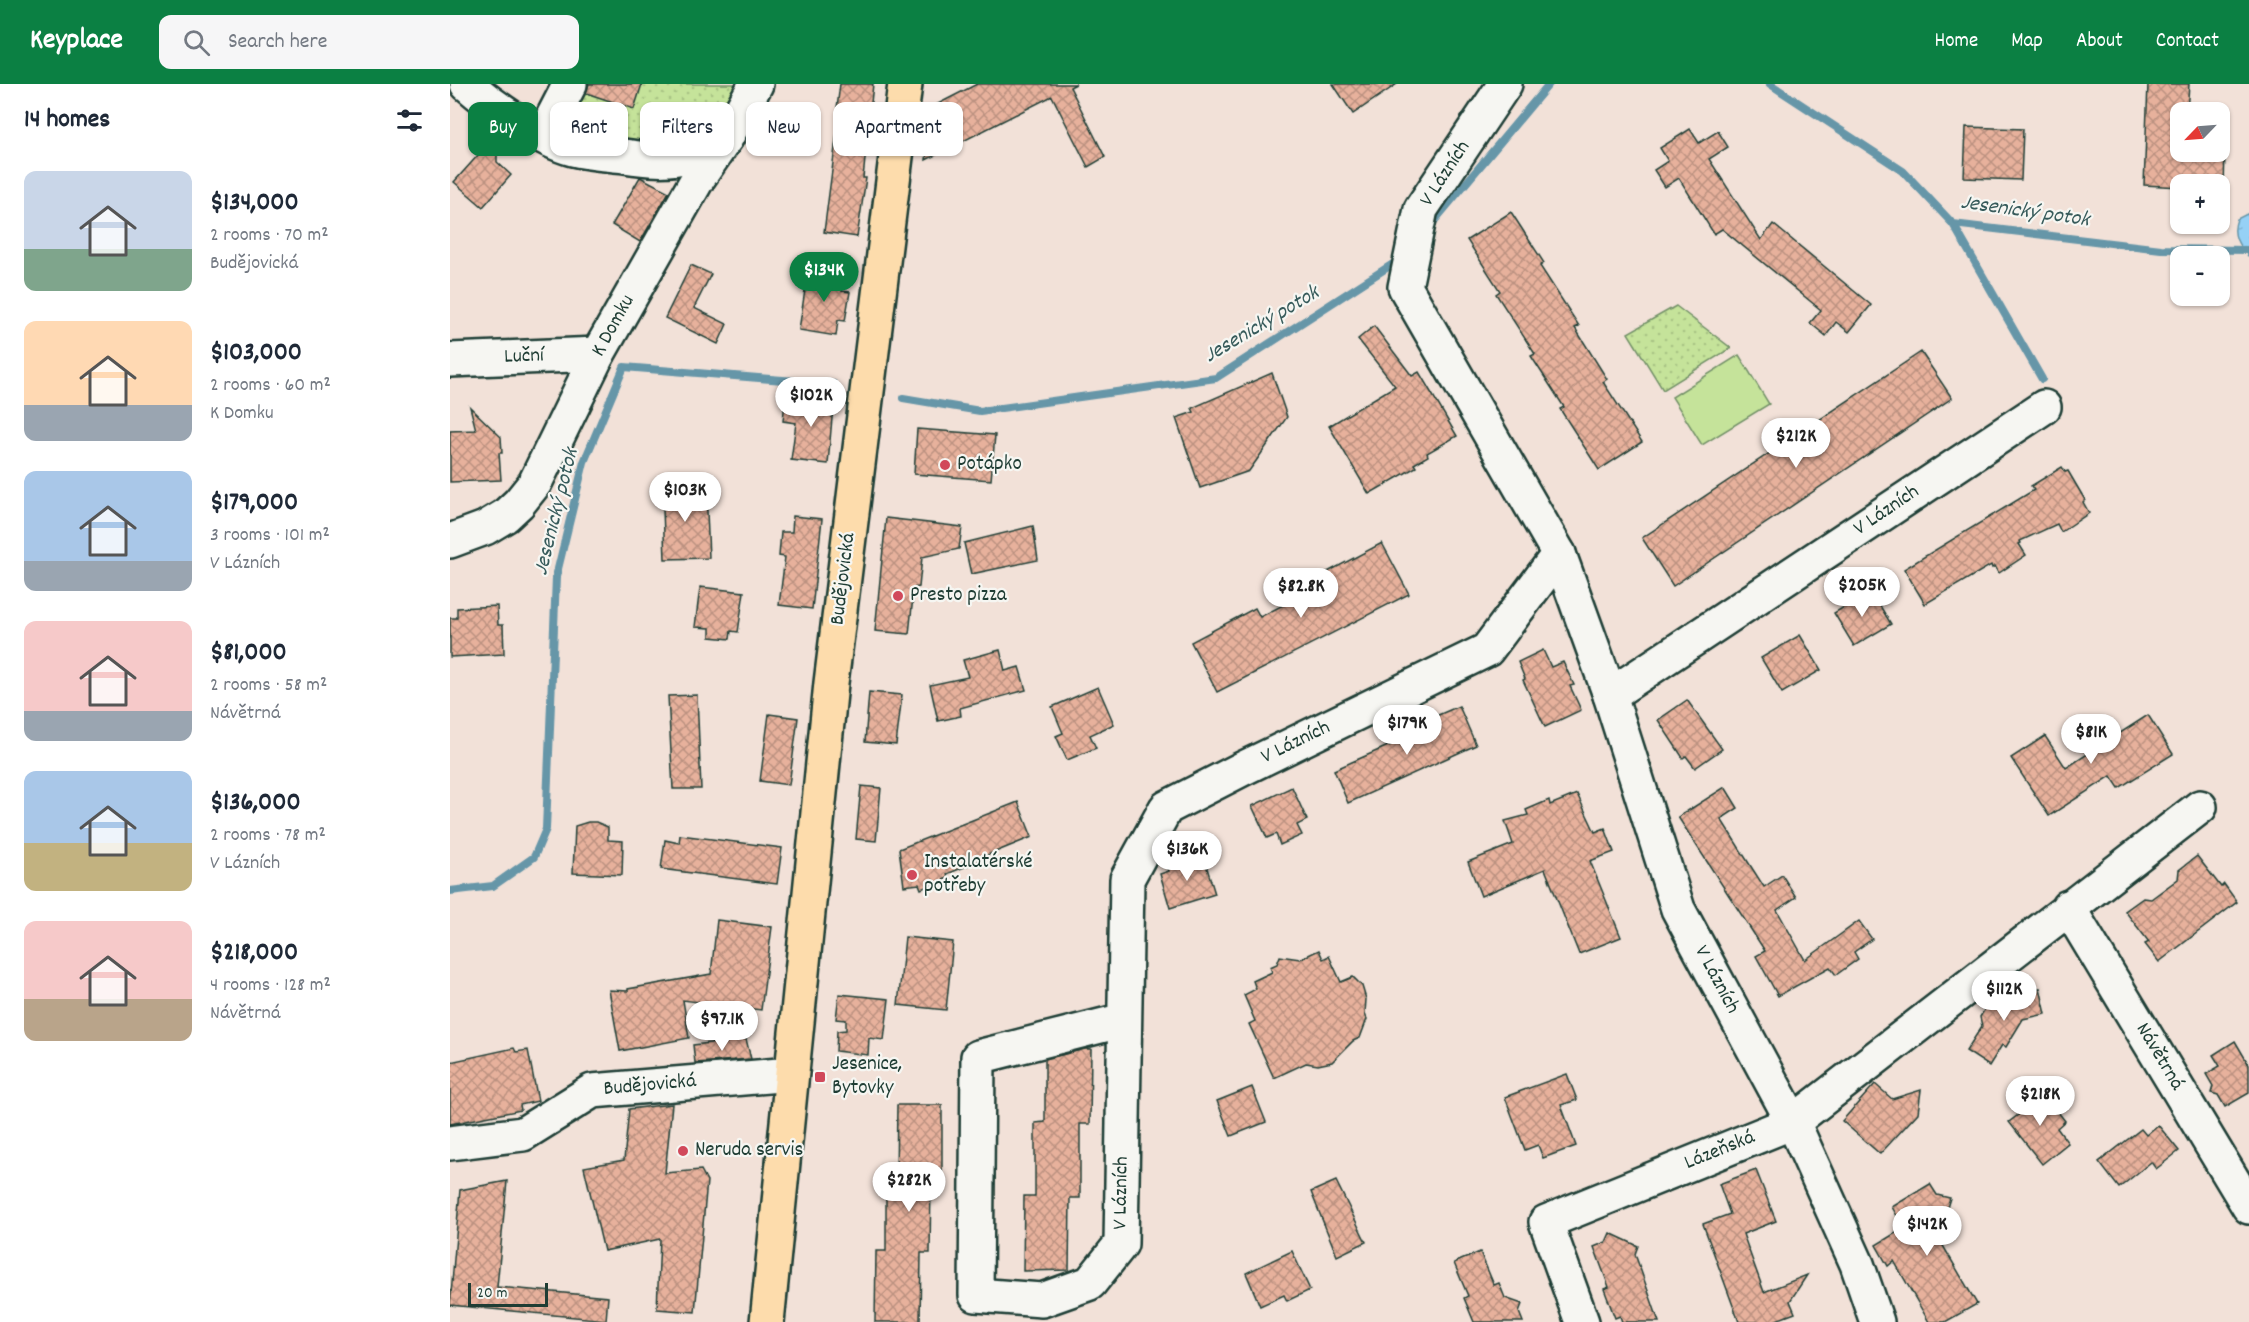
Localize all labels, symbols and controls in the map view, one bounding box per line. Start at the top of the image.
search box [159,15,579,69]
text: Keyplace [30,22,123,62]
icon: search [180,26,213,59]
text: Search here [228,27,327,58]
text: Home [1934,27,1978,57]
text: Map [2011,27,2043,57]
text: About [2076,27,2123,57]
text: Contact [2156,27,2219,57]
text: 14 homes [24,102,110,139]
chip: Buy [468,102,538,156]
chip: Rent [550,102,628,156]
chip: Filters [640,102,734,156]
chip: New [746,102,821,156]
chip: Apartment [833,102,963,156]
north arrow [2170,102,2230,162]
map controls [2170,102,2230,306]
icon: filters [393,104,426,137]
street label: V Lázních [1413,135,1479,213]
button: + [2170,174,2230,234]
text: $134,000 [210,185,299,222]
water label: Jesenický potok [1959,188,2093,237]
icon: home [72,195,144,267]
text: 2 rooms · 70 m² [210,222,329,250]
button: − [2170,246,2230,306]
text: Budějovická [210,250,298,278]
pin: $134K [782,252,866,303]
text: $134K [804,257,844,285]
water label: Jesenický potok [1199,277,1327,372]
street label: K Domku [585,290,643,362]
text: $103,000 [210,335,302,372]
street label: Luční [504,341,546,373]
icon: home [72,345,144,417]
text: 2 rooms · 60 m² [210,372,331,400]
pin: $102K [769,377,853,428]
text: $102K [789,382,833,410]
text: K Domku [210,400,274,428]
pin: $212K [1754,418,1838,469]
text: $212K [1775,423,1817,451]
water label: Jesenický potok [526,444,588,579]
place label: Potápko [957,450,1022,480]
marker: Potápko [938,458,952,472]
pin: $103K [643,472,727,523]
text: $103K [663,477,707,505]
street label: V Lázních [1848,478,1926,544]
text: $179,000 [210,485,298,522]
icon: home [72,495,144,567]
text: 3 rooms · 101 m² [210,522,330,550]
street label: Budějovická [823,531,865,627]
text: V Lázních [210,550,280,578]
pin: $205K [1820,567,1904,618]
pin: $82.8K [1252,568,1350,619]
text: $205K [1838,572,1886,600]
text: $82.8K [1277,573,1325,601]
place label: Presto pizza [910,581,1008,611]
marker: Presto pizza [891,589,905,603]
text: $81,000 [210,635,287,672]
icon: home [72,645,144,717]
text: 2 rooms · 58 m² [210,672,327,700]
text: Návětrná [210,700,281,728]
pin: $179K [1365,705,1449,756]
text: $179K [1387,710,1427,738]
street label: V Lázních [1256,713,1336,773]
pin: $81K [2055,714,2127,765]
text: $81K [2075,719,2107,747]
text: $136,000 [210,785,301,822]
icon: home [72,795,144,867]
text: 2 rooms · 78 m² [210,822,326,850]
pin: $136K [1145,831,1229,882]
text: $136K [1166,836,1208,864]
place label: Instalatérské potřeby [924,848,1033,902]
text: V Lázních [210,850,280,878]
marker: Instalatérské potřeby [905,868,919,882]
text: $218,000 [210,935,298,972]
street label: V Lázních [1685,940,1747,1020]
icon: home [72,945,144,1017]
pin: $112K [1962,971,2046,1022]
text: 4 rooms · 128 m² [210,972,331,1000]
text: $112K [1986,976,2022,1004]
text: Návětrná [210,1000,281,1028]
pin: $97.1K [673,1001,771,1052]
text: $97.1K [700,1006,744,1034]
street label: Návětrná [2127,1017,2191,1097]
place label: Jesenice, Bytovky [832,1050,902,1104]
street label: Budějovická [602,1067,698,1105]
marker: Jesenice, Bytovky [813,1070,827,1084]
pin: $218K [1998,1076,2082,1127]
text: $218K [2020,1081,2060,1109]
street label: Lázeňská [1680,1123,1760,1179]
place label: Neruda servis [695,1136,803,1166]
marker: Neruda servis [676,1144,690,1158]
street label: V Lázních [1106,1156,1138,1230]
pin: $282K [867,1162,951,1213]
text: $282K [887,1167,931,1195]
pin: $142K [1885,1206,1969,1257]
text: $142K [1907,1211,1947,1239]
scale bar [468,1280,548,1308]
text: 20 m [477,1282,507,1305]

